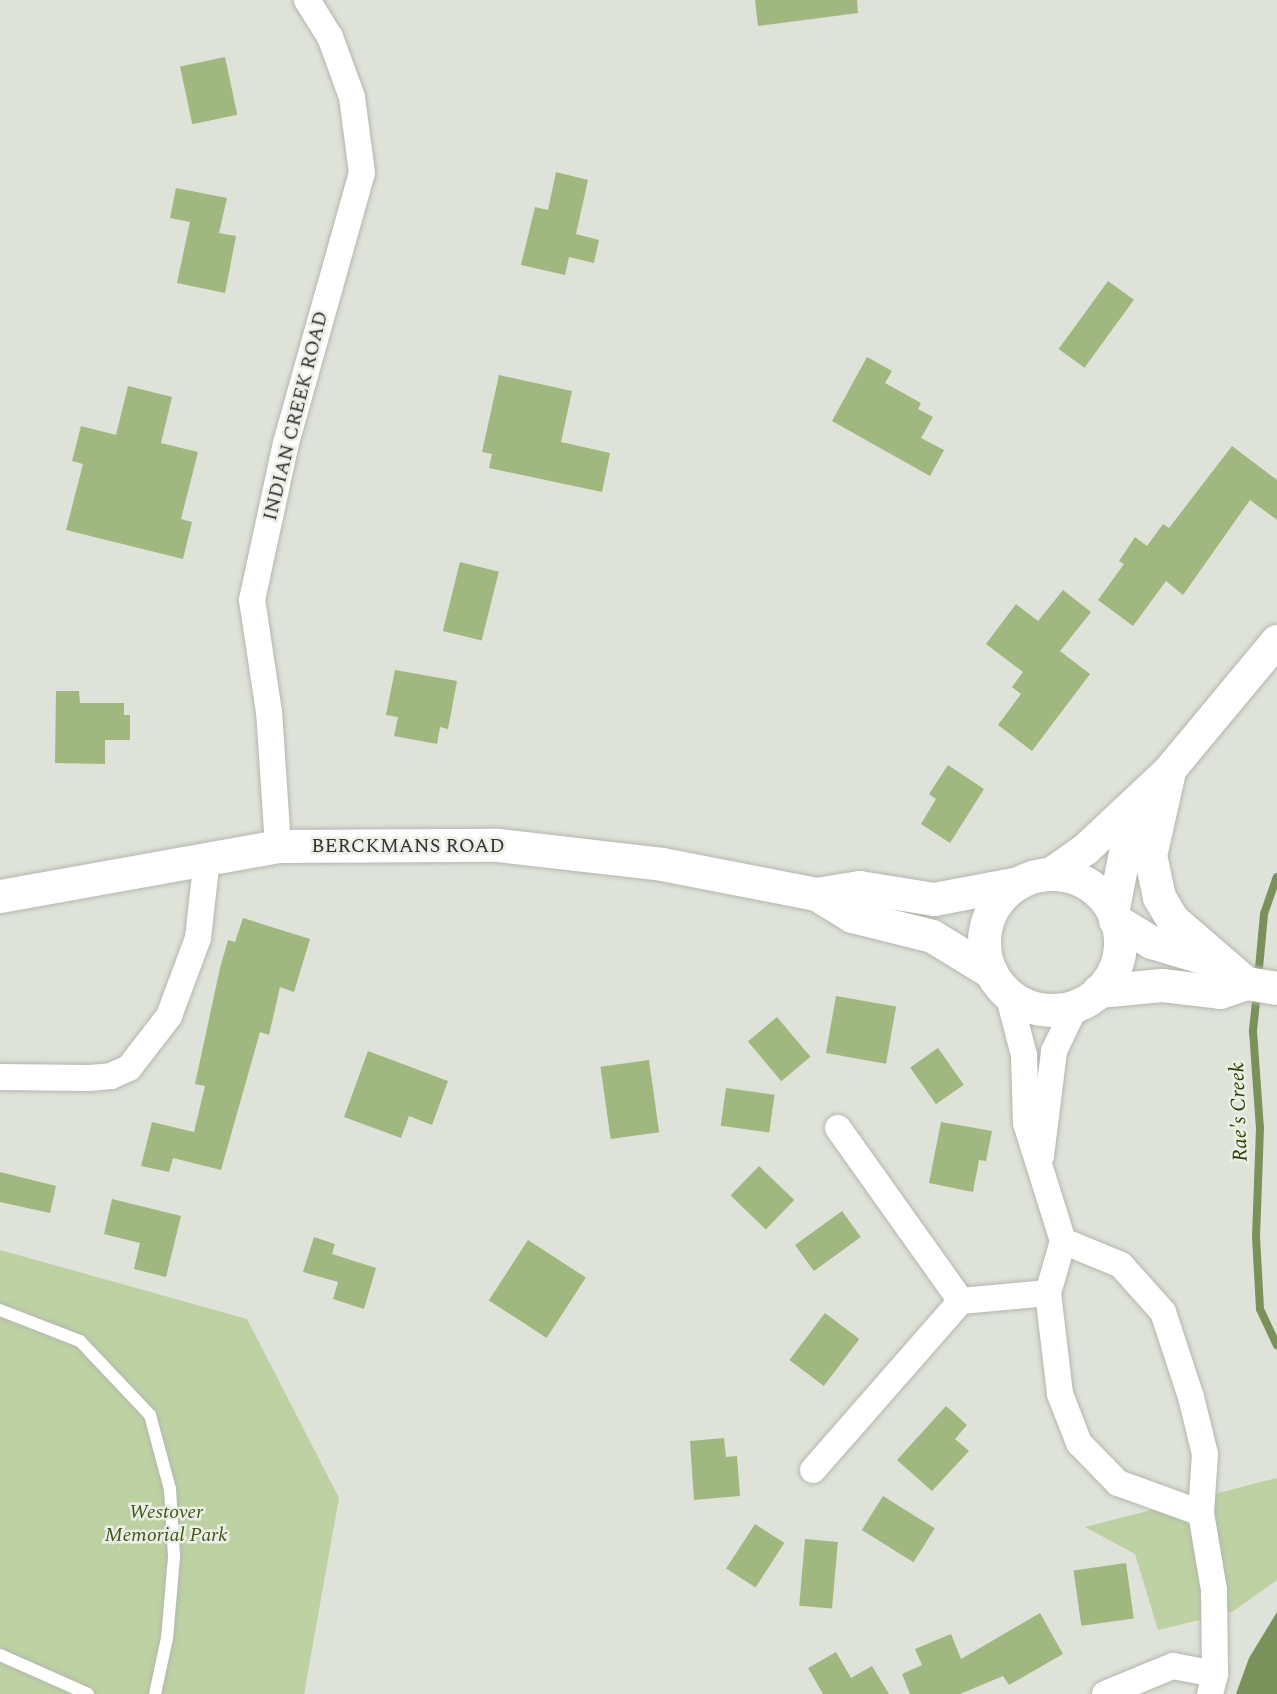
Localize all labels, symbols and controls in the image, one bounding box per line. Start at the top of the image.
street label: INDIAN CREEK ROAD [258,309,334,523]
street label: BERCKMANS ROAD [311,834,505,858]
water label: Rae's Creek [1225,1062,1253,1162]
park label: Westover Memorial Park [104,1500,228,1547]

